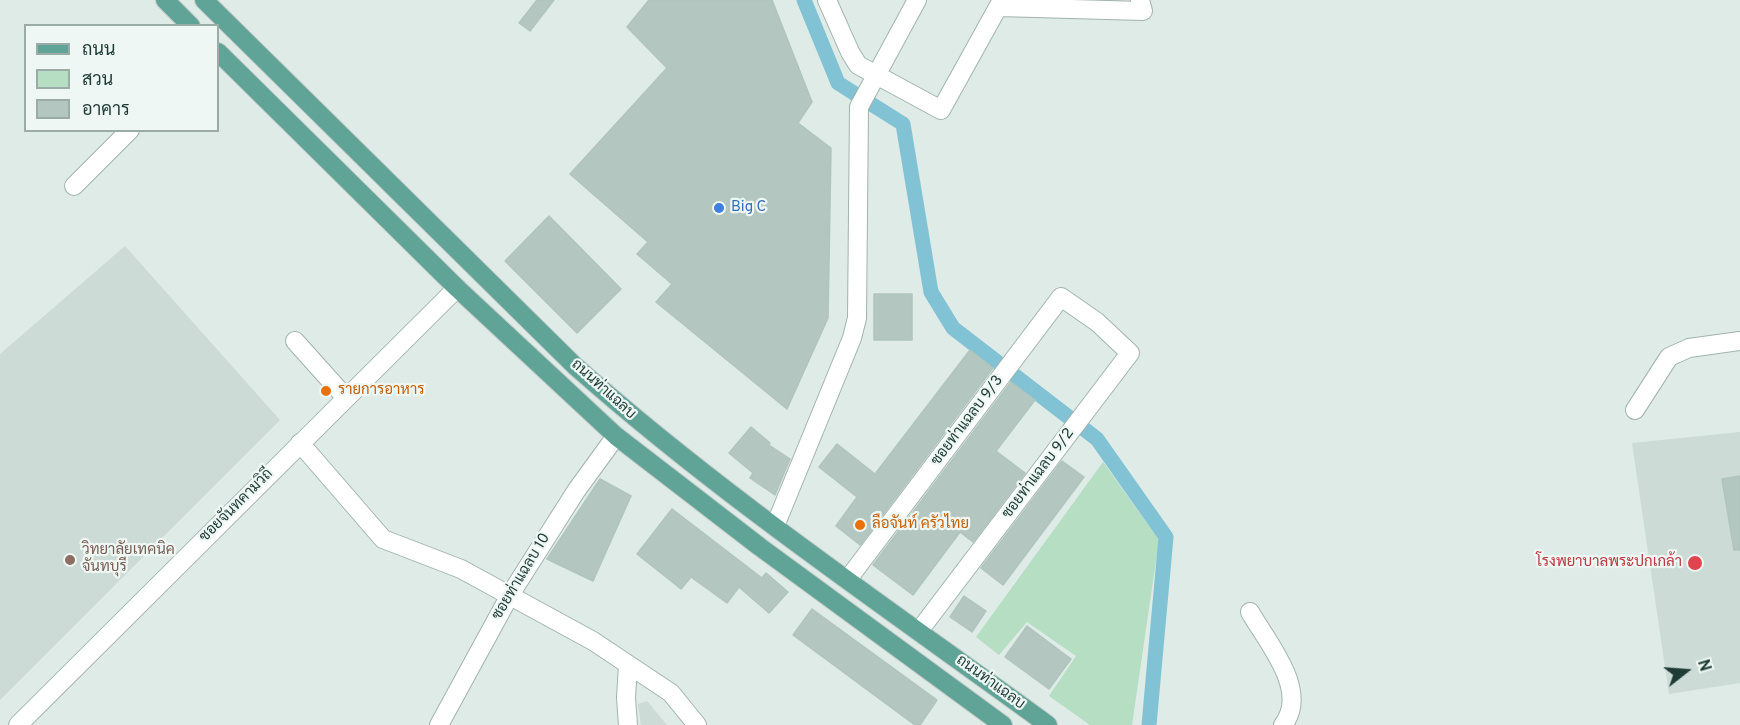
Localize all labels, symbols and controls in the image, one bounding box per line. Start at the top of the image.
legend [24,24,219,132]
text: ถนน [82,39,115,62]
text: สวน [82,69,113,92]
text: อาคาร [82,99,130,122]
place label: Big C [731,199,766,217]
marker: Big C [712,201,726,215]
street label: ถนนท่าแฉลบ [567,356,639,424]
street label: ซอยท่าแฉลบ 9/3 [928,372,1008,470]
place label: รายการอาหาร [338,382,424,400]
marker: รายการอาหาร [319,384,333,398]
street label: ซอยท่าแฉลบ 9/2 [999,425,1079,523]
street label: ซอยจันทคามวิถี [197,466,277,546]
place label: ลือจันท์ ครัวไทย [872,516,969,534]
marker: ลือจันท์ ครัวไทย [853,518,867,532]
street label: ซอยท่าแฉลบ 10 [489,530,555,624]
place label: วิทยาลัยเทคนิค จันทบุรี [82,542,175,577]
marker: วิทยาลัยเทคนิค จันทบุรี [63,553,77,567]
place label: โรงพยาบาลพระปกเกล้า [1536,554,1682,572]
marker: โรงพยาบาลพระปกเกล้า [1686,554,1704,572]
north arrow [1656,641,1716,701]
street label: ถนนท่าแฉลบ [952,652,1028,714]
text: N [1692,657,1714,674]

